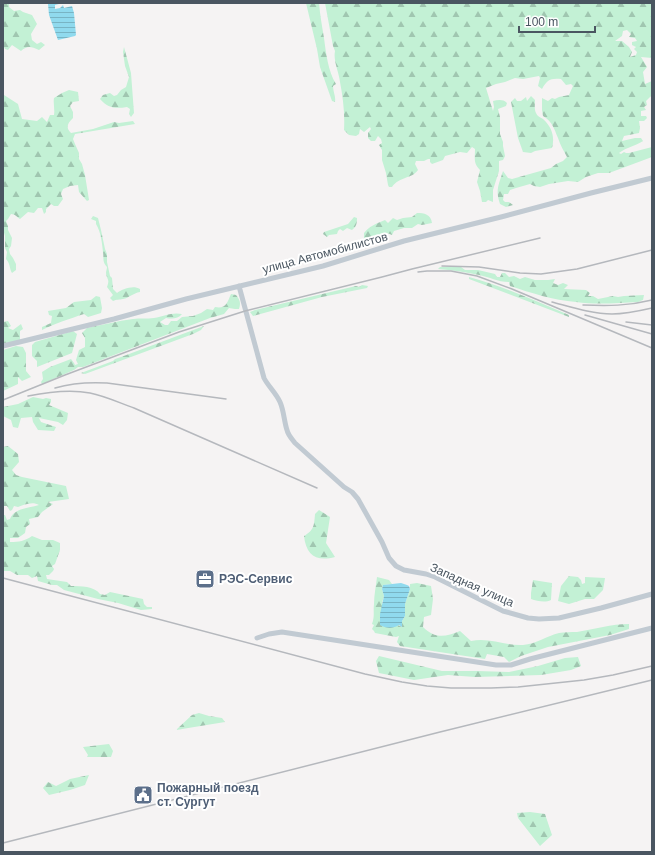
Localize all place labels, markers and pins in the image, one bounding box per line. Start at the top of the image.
office icon: РЭС-Сервис [194,568,216,590]
place label: РЭС-Сервис [219,572,293,586]
place label: Пожарный поезд ст. Сургут [157,781,259,809]
public building icon: Пожарный поезд ст. Сургут [132,784,154,806]

